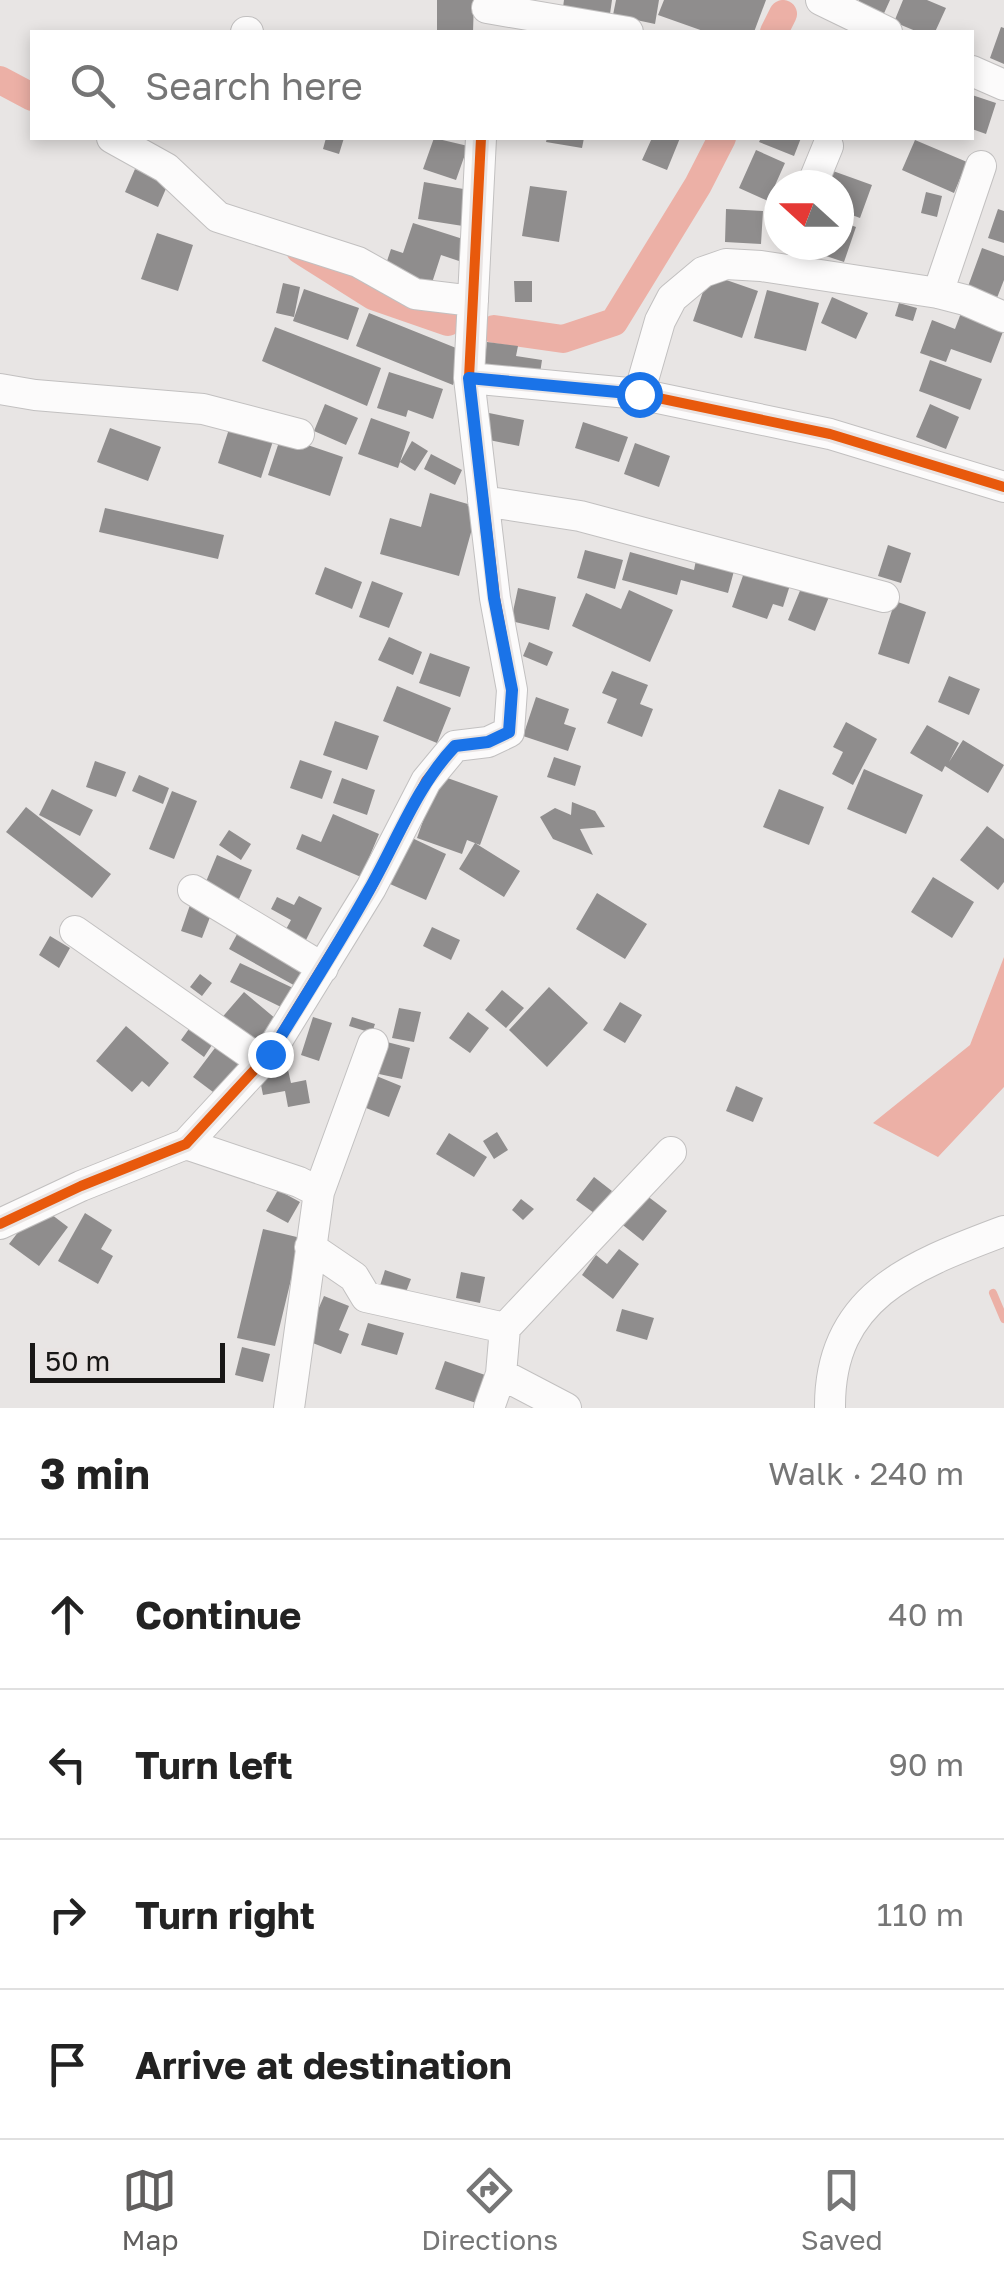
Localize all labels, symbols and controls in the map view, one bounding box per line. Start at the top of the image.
search box [30,30,974,140]
icon: search [65,58,120,113]
text: Search here [145,63,363,108]
north arrow [764,170,854,260]
route start [617,372,663,418]
route end [248,1032,294,1078]
scale bar [30,1338,225,1382]
text: 50 m [45,1344,110,1377]
text: 3 min [40,1448,150,1498]
text: Walk · 240 m [768,1454,964,1492]
icon: ahead [40,1587,95,1642]
text: Continue [135,1592,301,1637]
text: 40 m [888,1595,964,1633]
icon: left [40,1737,95,1792]
text: Turn left [135,1742,293,1787]
text: 90 m [888,1745,964,1783]
icon: right [40,1887,95,1942]
text: Turn right [135,1892,315,1937]
text: 110 m [877,1895,964,1933]
icon: arrive [40,2037,95,2092]
text: Arrive at destination [135,2042,512,2087]
tab: Map [121,2163,179,2256]
tab: Directions [421,2163,558,2256]
tab: Saved [801,2163,883,2256]

